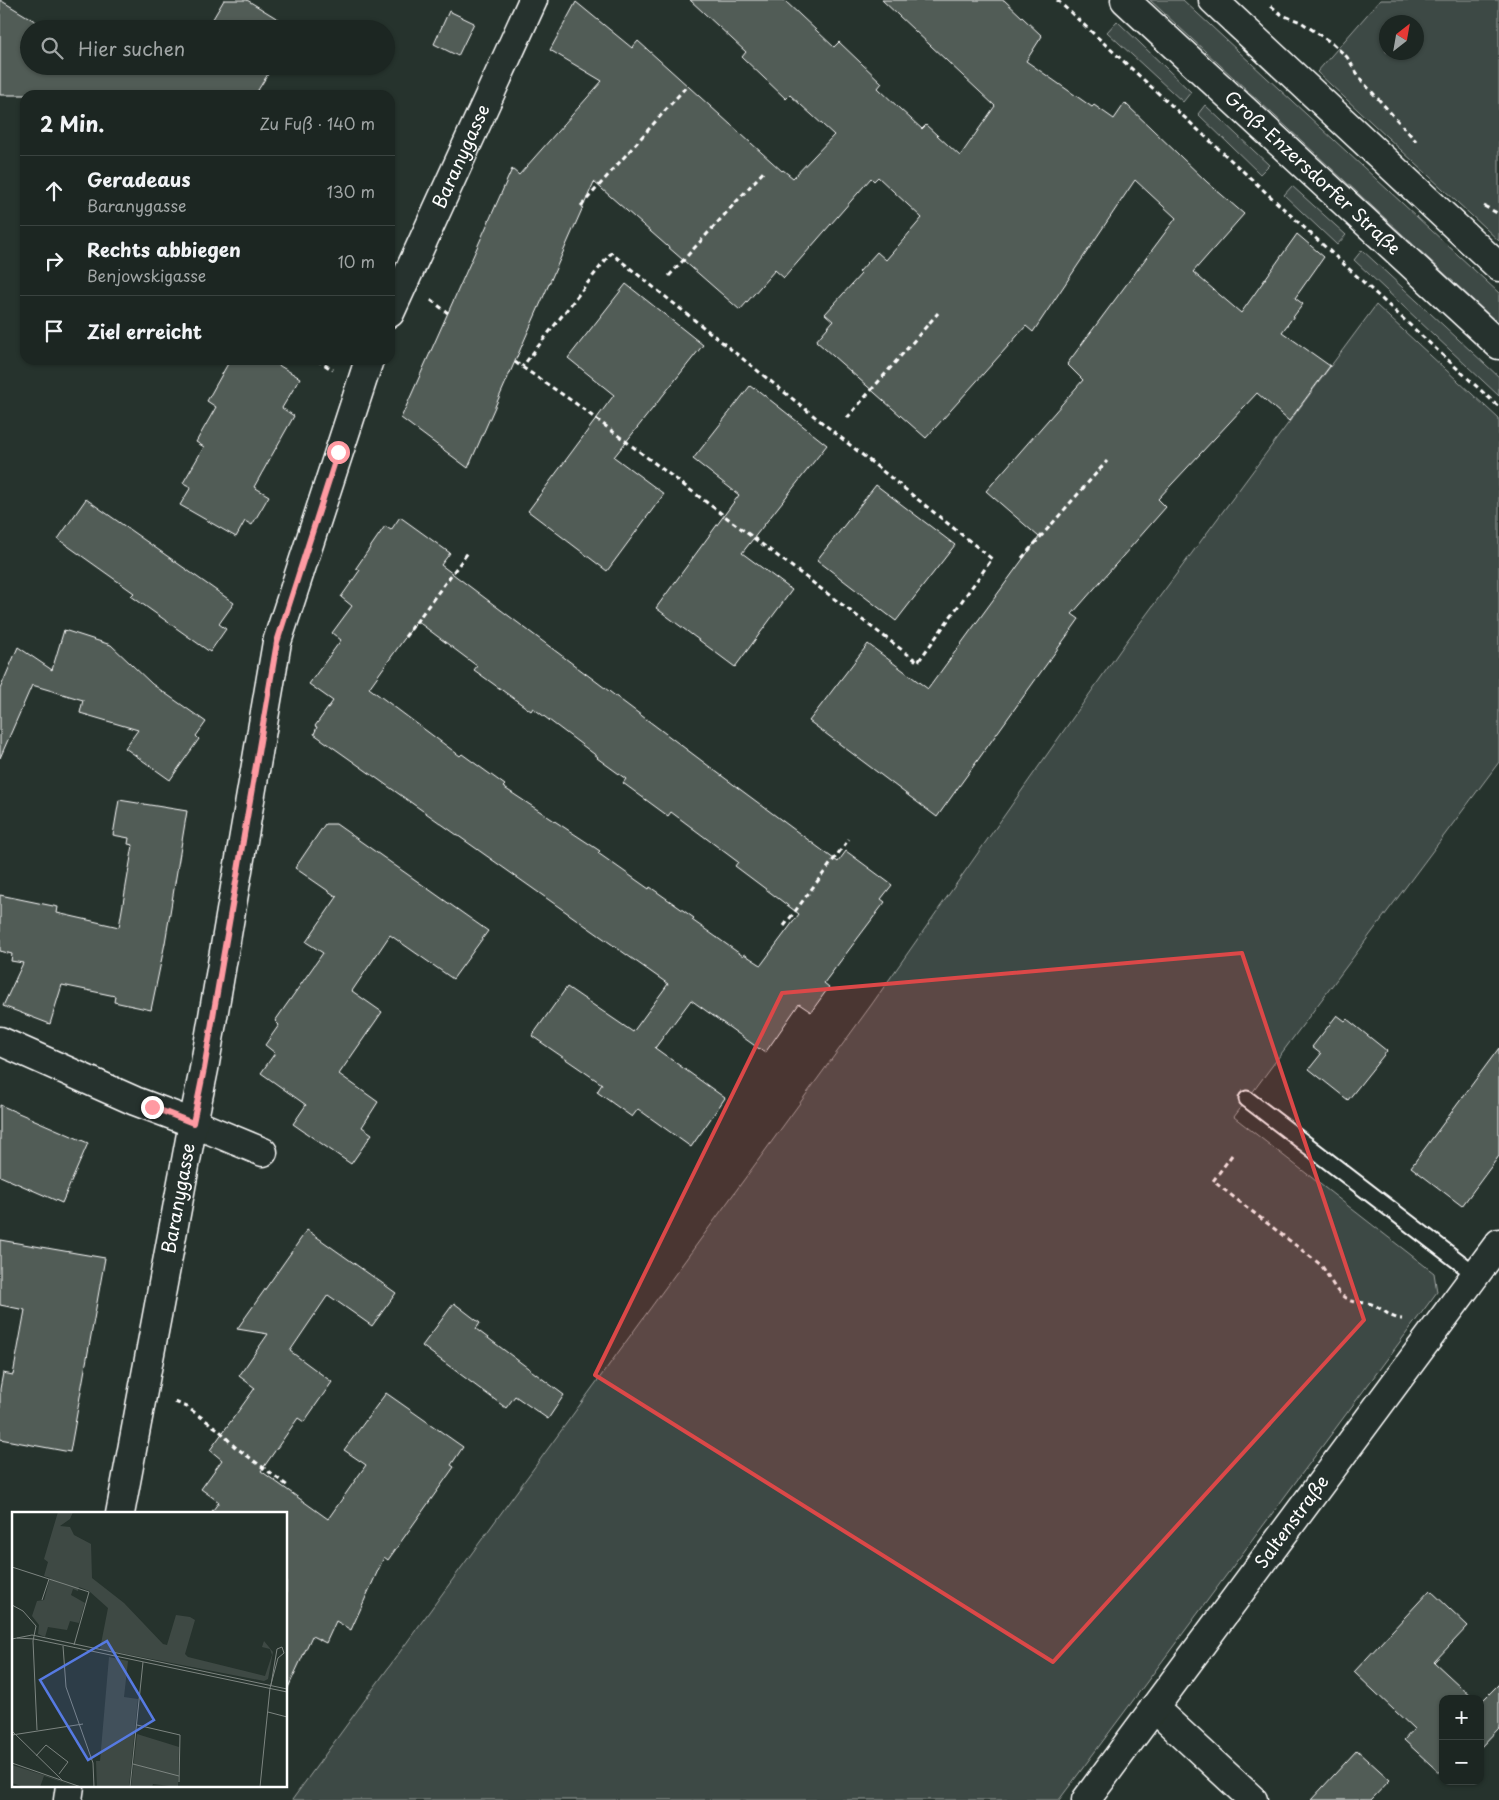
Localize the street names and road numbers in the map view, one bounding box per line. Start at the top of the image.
street label: Groß-Enzersdorfer Straße [1219,83,1408,260]
street label: Baranygasse [425,99,496,212]
street label: Baranygasse [154,1141,201,1256]
street label: Saltenstraße [1247,1469,1335,1574]

